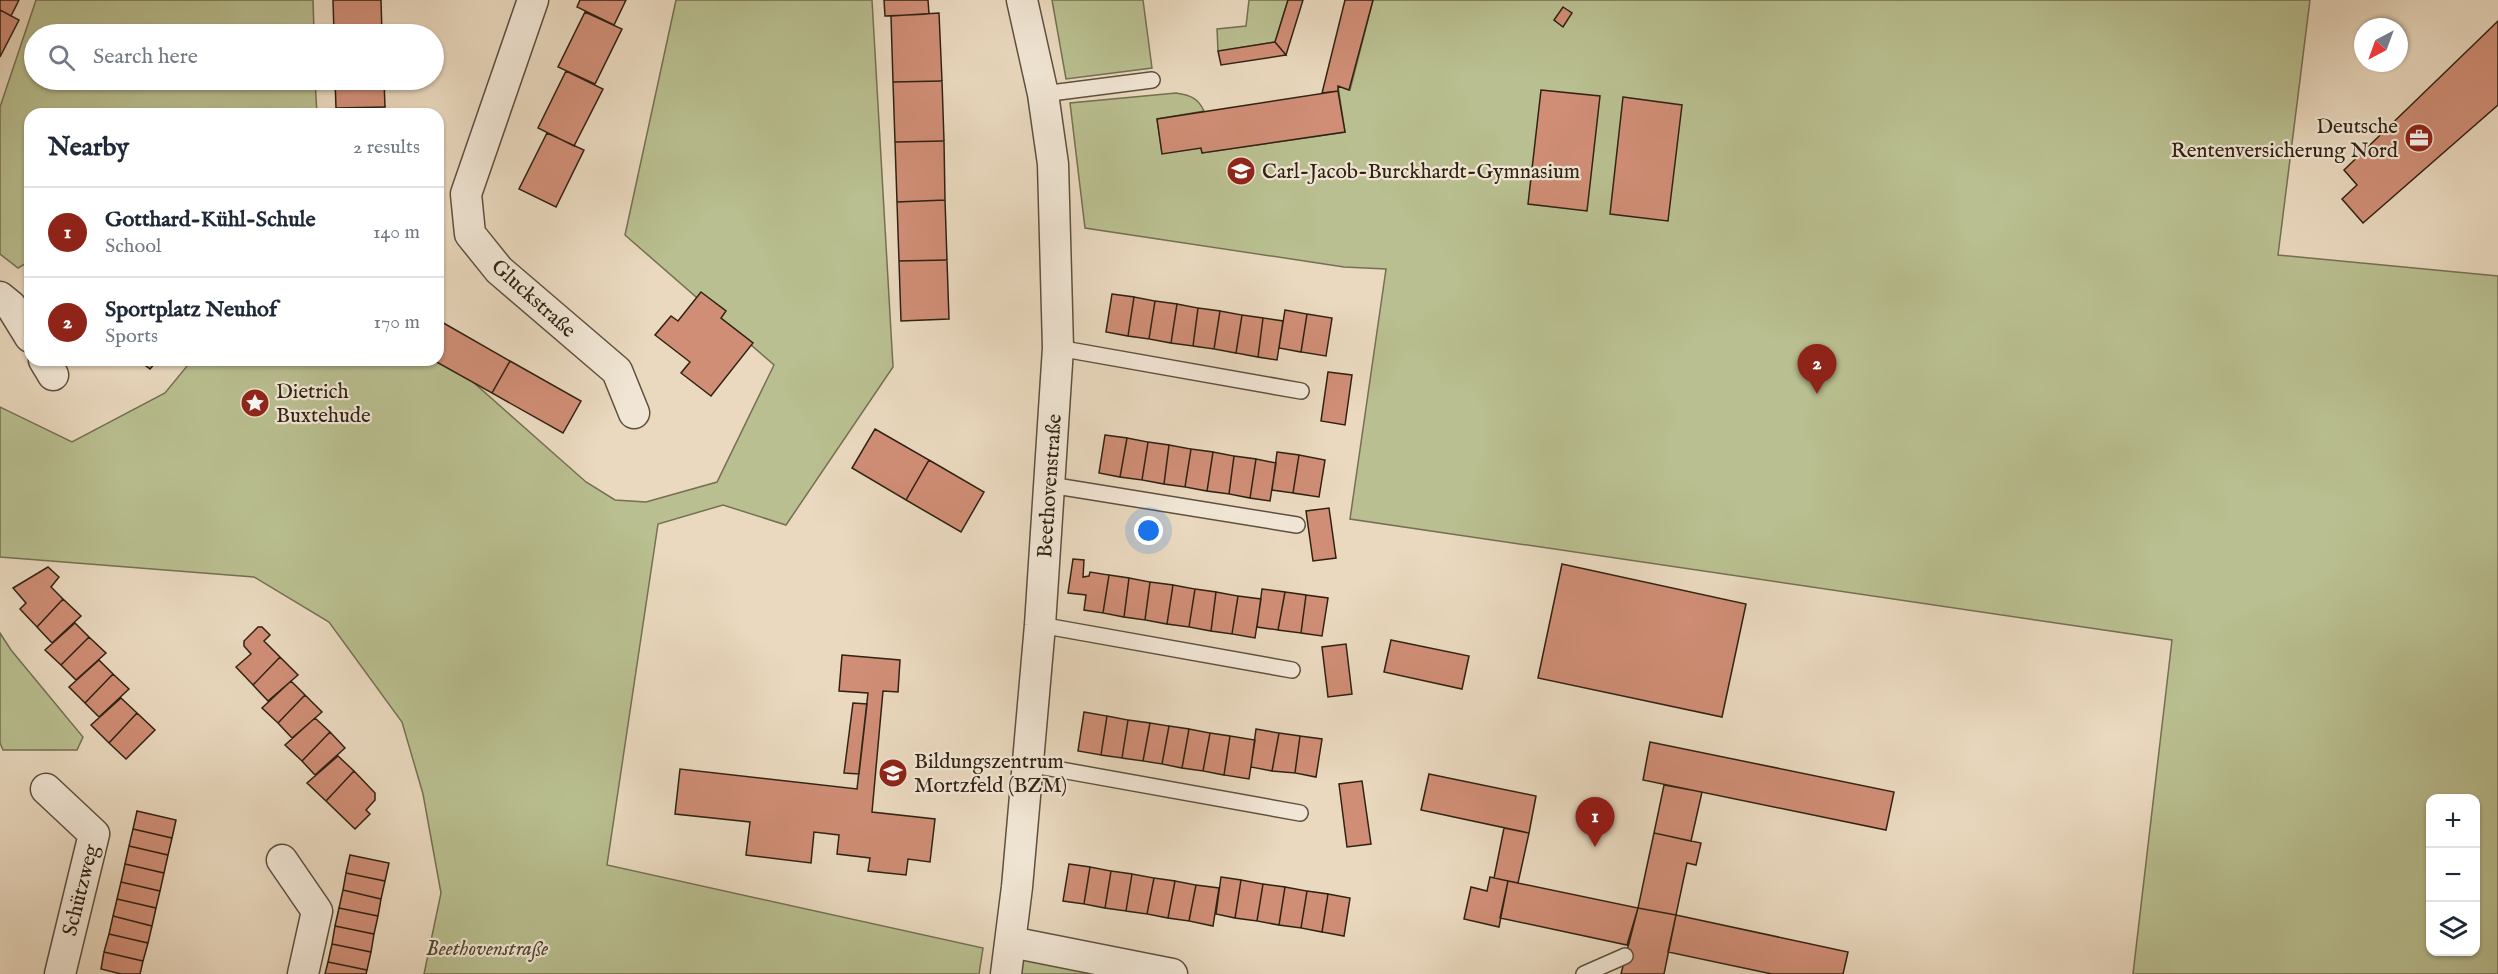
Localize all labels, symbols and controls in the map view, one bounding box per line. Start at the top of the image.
north arrow [2354,18,2408,72]
search box [24,24,444,90]
icon: search [45,41,78,74]
text: Search here [93,43,198,71]
place label: Deutsche Rentenversicherung Nord [2171,114,2399,165]
office icon: Deutsche Rentenversicherung Nord [2403,122,2435,154]
text: Nearby [48,131,129,164]
text: 2 results [353,135,420,160]
school or university icon: Carl-Jacob-Burckhardt-Gymnasium [1225,155,1257,187]
place label: Carl-Jacob-Burckhardt-Gymnasium [1262,159,1580,186]
text: Gotthard-Kühl-Schule [105,206,316,234]
text: 1 [64,220,71,245]
text: 140 m [373,220,420,245]
text: School [105,234,161,259]
street label: Gluckstraße [485,254,581,345]
text: Sportplatz Neuhof [105,296,277,324]
text: 2 [63,310,72,335]
text: 170 m [374,310,420,335]
text: Sports [105,324,158,349]
pin: 2 [1798,344,1836,394]
place label: Dietrich Buxtehude [276,379,371,430]
place icon: Dietrich Buxtehude [239,387,271,419]
street label: Beethovenstraße [1032,413,1069,559]
your location [1134,516,1163,545]
place label: Bildungszentrum Mortzfeld (BZM) [914,749,1067,800]
school or university icon: Bildungszentrum Mortzfeld (BZM) [877,757,909,789]
map controls [2426,794,2480,956]
button: + [2426,794,2480,848]
pin: 1 [1576,798,1614,847]
street label: Schützweg [57,841,106,939]
button: − [2426,848,2480,902]
button: layers [2426,902,2480,956]
park label: Beethovenstraße [426,936,548,963]

